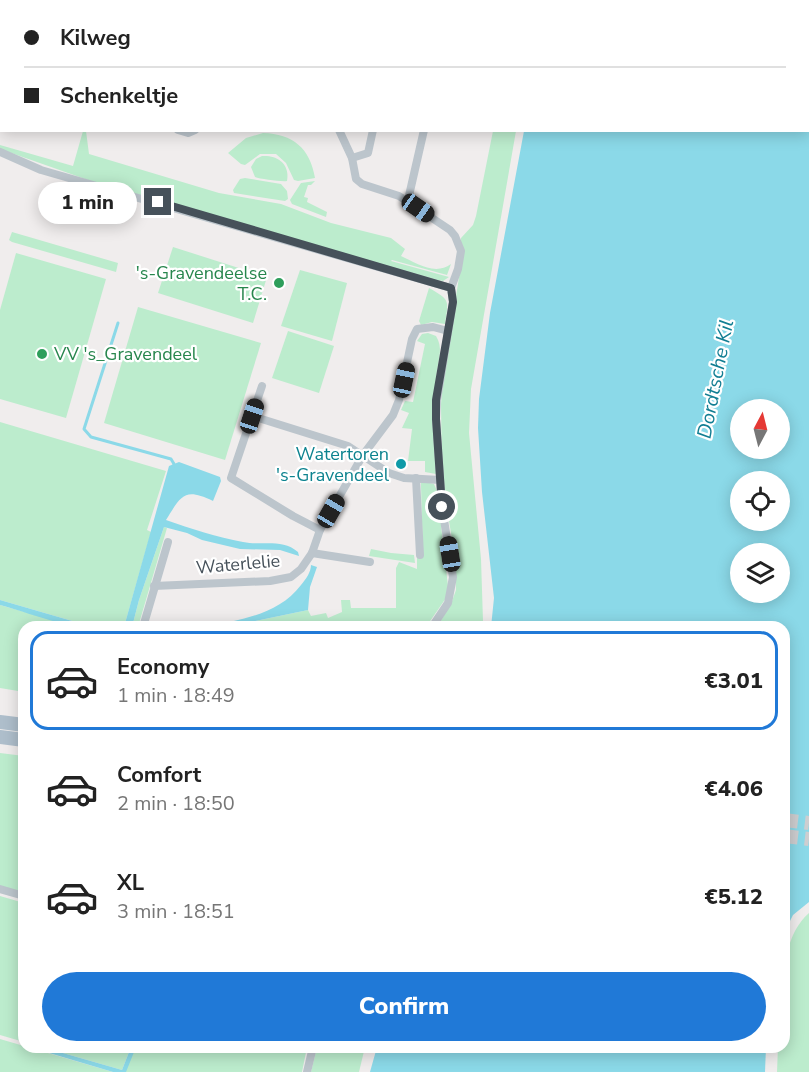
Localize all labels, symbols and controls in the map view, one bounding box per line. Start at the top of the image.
text: Kilweg [60,23,131,53]
text: Schenkeltje [60,81,178,111]
callout: 1 min [38,181,137,223]
route end [144,188,171,215]
text: 1 min [61,189,114,216]
car [398,190,438,226]
place label: 's-Gravendeelse T.C. [136,261,267,306]
marker: 's-Gravendeelse T.C. [272,276,286,290]
water label: Dordtsche Kil [691,317,740,441]
place label: VV 's_Gravendeel [53,342,198,366]
marker: VV 's_Gravendeel [35,347,49,361]
car [391,361,417,399]
car [238,396,266,436]
north arrow [730,399,790,459]
map controls [730,399,790,603]
place label: Watertoren 's-Gravendeel [276,442,390,487]
marker: Watertoren 's-Gravendeel [394,457,408,471]
button: locate [730,471,790,531]
car [314,491,348,531]
route start [428,493,455,520]
car [438,535,462,573]
button: layers [730,543,790,603]
street label: Waterlelie [195,548,281,580]
text: Economy [117,652,209,682]
icon: car [45,654,99,708]
text: €3.01 [704,666,763,696]
text: 1 min · 18:49 [117,682,235,709]
text: Comfort [117,760,201,790]
icon: car [45,762,99,816]
text: €4.06 [704,774,763,804]
text: 2 min · 18:50 [117,790,235,817]
text: XL [117,868,144,898]
icon: car [45,870,99,924]
text: €5.12 [704,882,763,912]
text: 3 min · 18:51 [117,898,235,925]
button: Confirm [42,972,766,1041]

